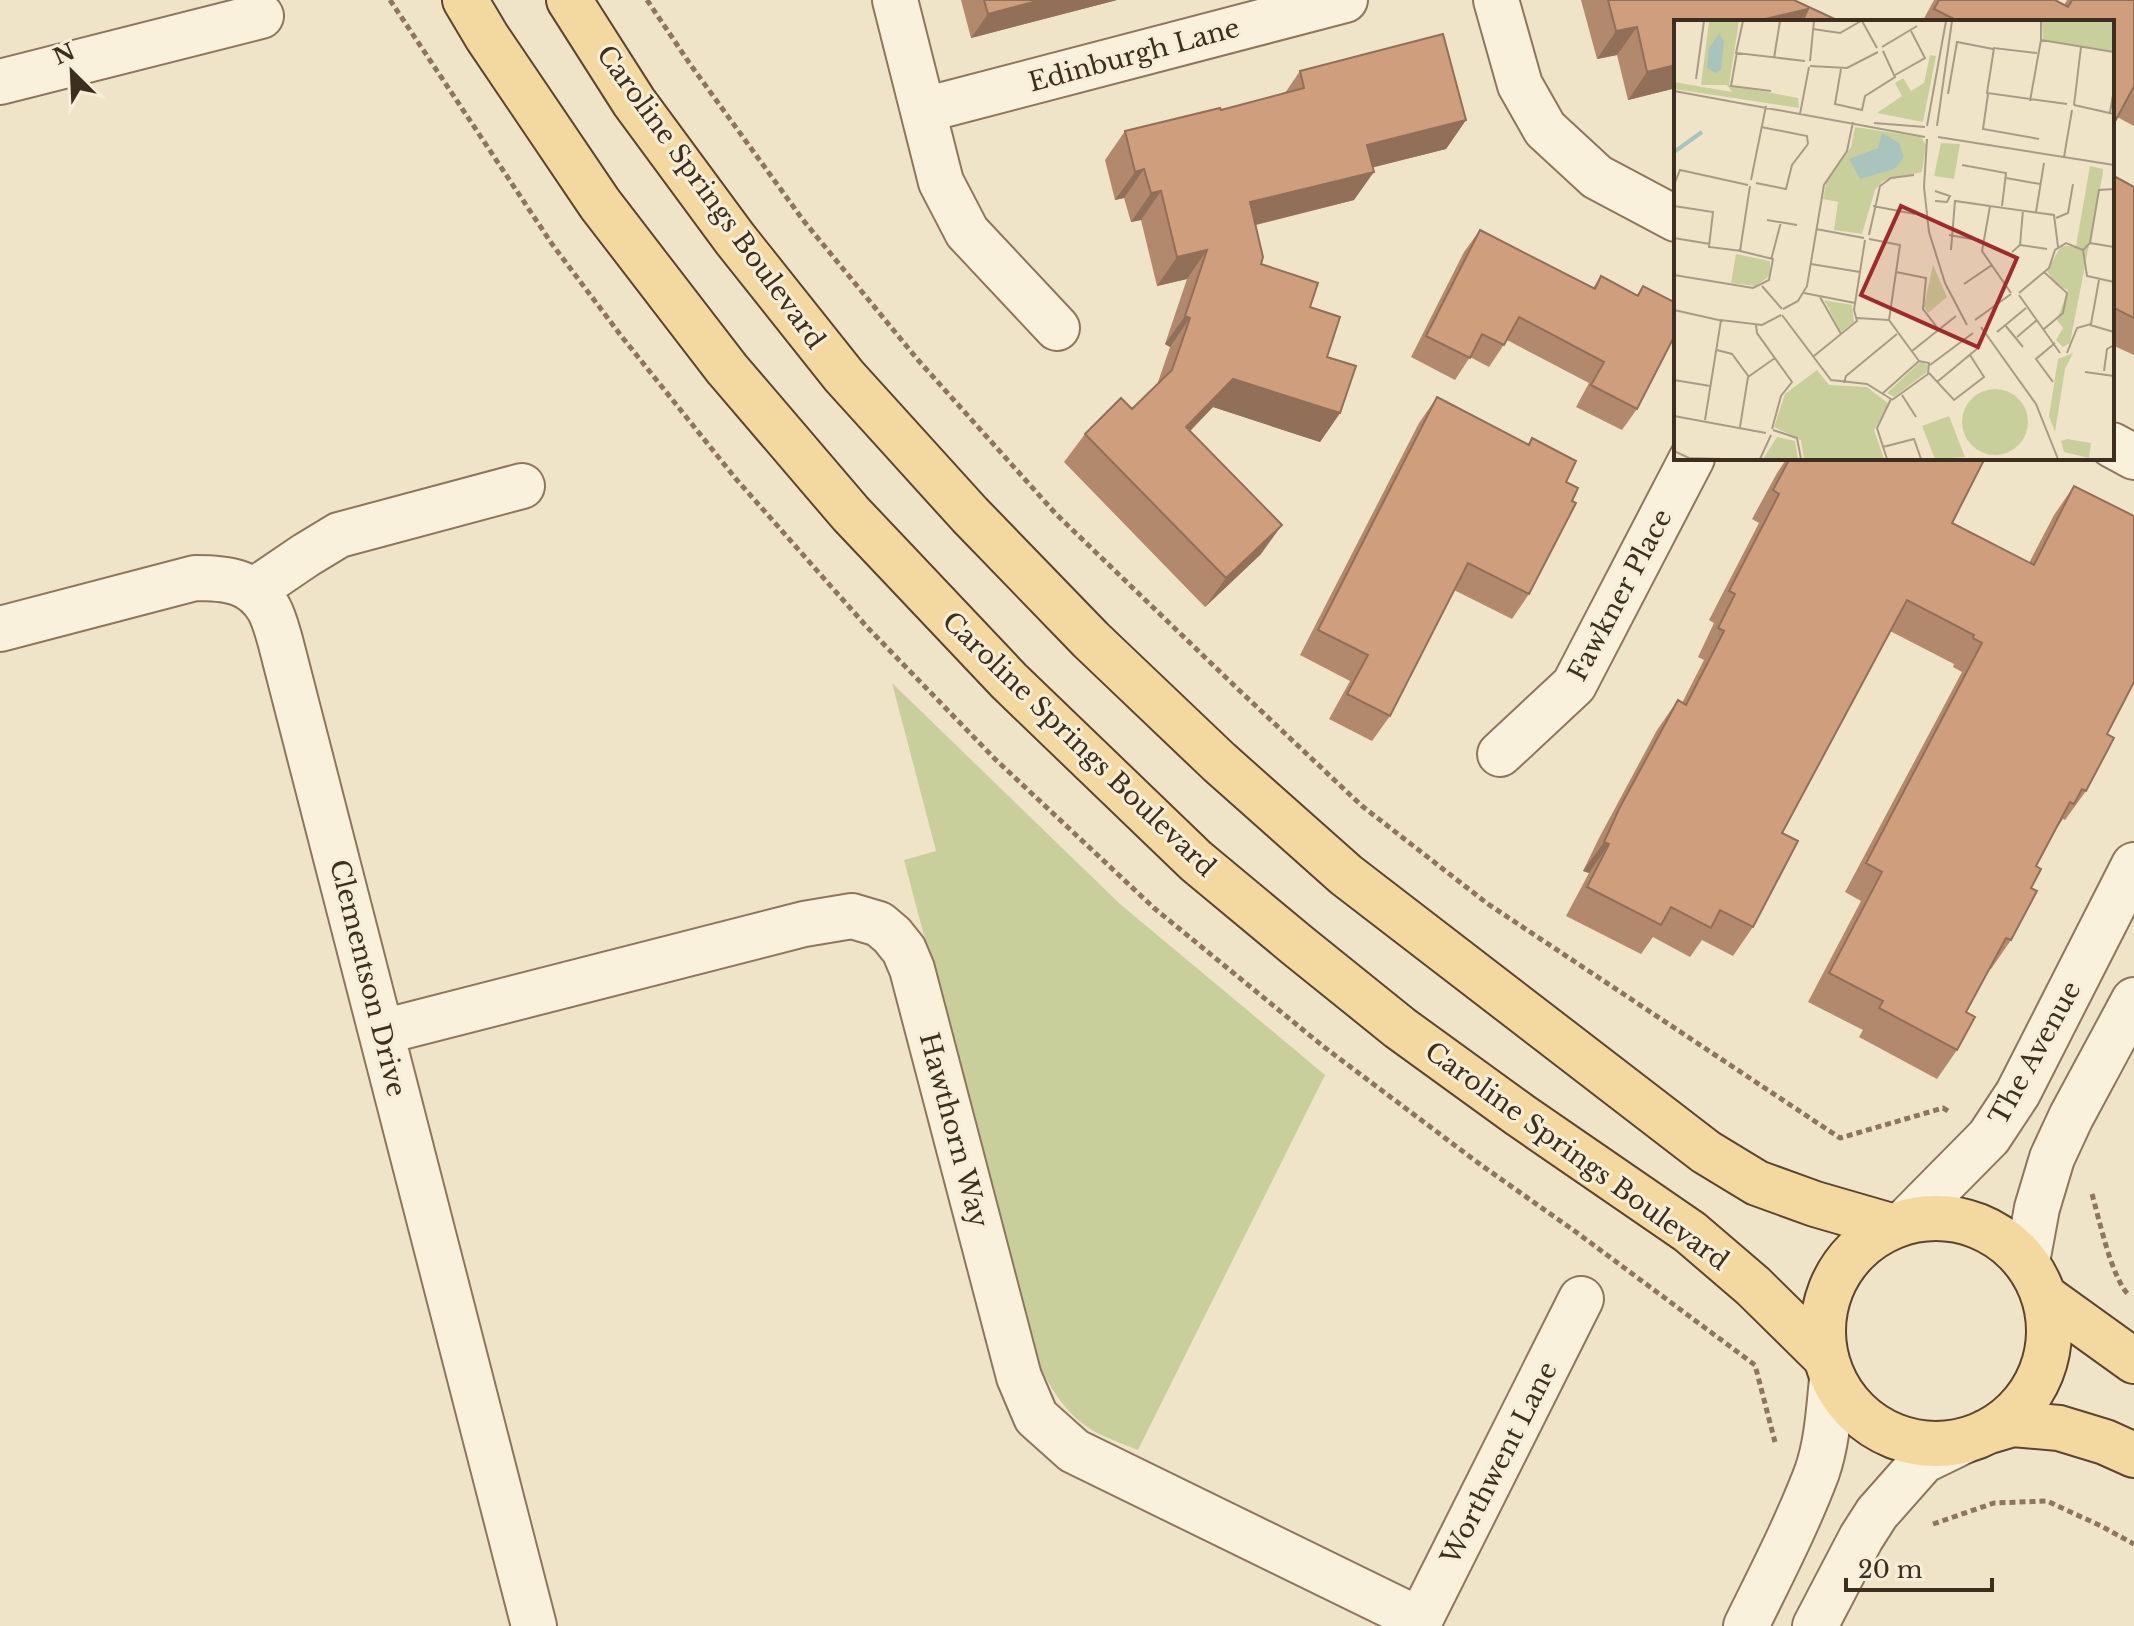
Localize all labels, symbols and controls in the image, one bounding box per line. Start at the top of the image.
street label: Edinburgh Lane [1025,11,1243,99]
inset map [1674,20,2114,460]
north arrow [32,32,112,112]
text: N [49,38,79,71]
street label: Caroline Springs Boulevard [590,39,832,355]
street label: Fawkner Place [1561,504,1679,686]
street label: Caroline Springs Boulevard [936,605,1222,883]
street label: Clementson Drive [323,856,413,1100]
street label: The Avenue [1982,976,2088,1130]
street label: Hawthorn Way [913,1029,995,1231]
street label: Caroline Springs Boulevard [1419,1035,1735,1277]
street label: Worthwent Lane [1434,1356,1564,1571]
scale bar [1846,1542,1992,1592]
text: 20 m [1858,1555,1923,1584]

